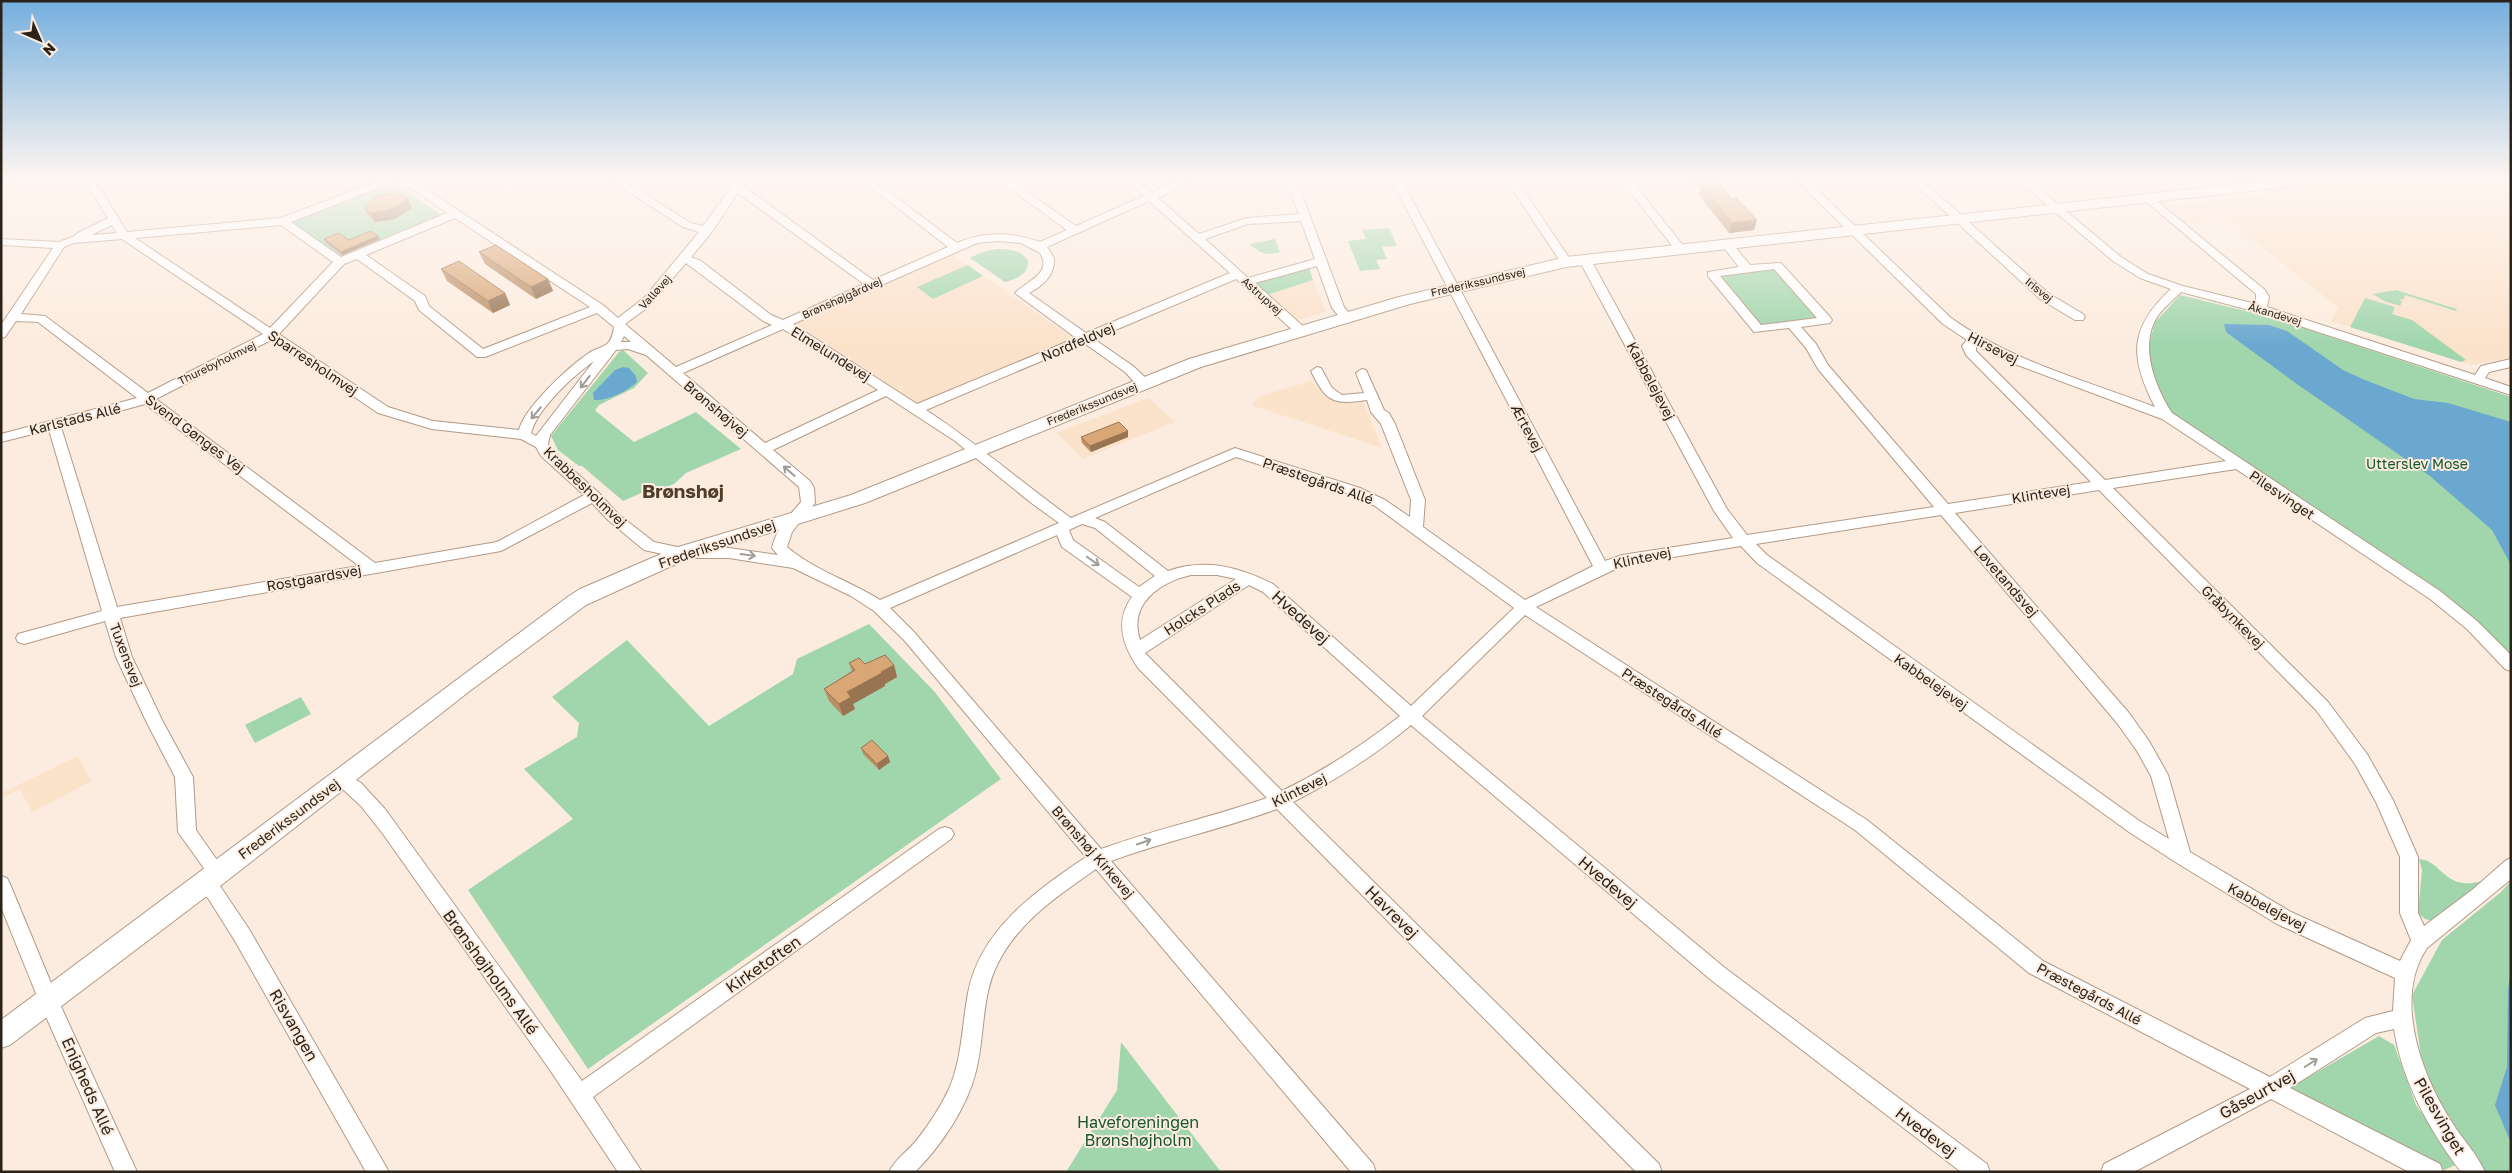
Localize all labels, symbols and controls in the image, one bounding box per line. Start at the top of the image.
north arrow [15,15,65,65]
text: N [40,40,59,59]
street label: Frederikssundsvej [1429,264,1526,299]
street label: Valløvej [636,272,673,311]
street label: Brønshøjgårdvej [800,274,884,321]
street label: Astrupvej [1239,274,1285,317]
street label: Irisvej [2023,275,2056,305]
street label: Åkandevej [2247,299,2303,328]
street label: Nordfeldvej [1038,318,1117,365]
street label: Elmelundevej [788,322,874,385]
street label: Sparresholmvej [265,326,361,399]
street label: Hirsevej [1965,328,2021,368]
street label: Thurebyholmvej [176,338,258,387]
street label: Kabbelejevej [1624,339,1679,423]
one-way arrow [579,375,590,388]
street label: Brønshøjvej [680,377,752,441]
street label: Frederikssundsvej [1045,379,1139,428]
street label: Svend Gønges Vej [142,391,248,477]
street label: Karlstads Allé [27,399,122,438]
street label: Ærtevej [1508,401,1547,455]
one-way arrow [530,406,541,419]
street label: Krabbesholmvej [540,443,630,531]
street label: Præstegårds Allé [1260,454,1376,507]
park label: Utterslev Mose [2366,455,2468,472]
one-way arrow [783,465,796,476]
street label: Pilesvinget [2246,466,2318,523]
district label: Brønshøj [642,479,724,502]
street label: Klintevej [2010,480,2071,507]
street label: Frederikssundsvej [656,515,778,572]
street label: Løvetandsvej [1971,541,2042,620]
street label: Klintevej [1611,543,1673,572]
one-way arrow [739,550,755,560]
one-way arrow [1086,556,1100,566]
street label: Rostgaardsvej [265,561,363,594]
street label: Holcks Plads [1160,577,1243,639]
street label: Gråbynkevej [2198,581,2269,652]
street label: Hvedevej [1268,586,1334,648]
street label: Tuxensvej [107,621,146,689]
street label: Kabbelejevej [1891,650,1971,713]
street label: Præstegårds Allé [1619,664,1726,741]
street label: Klintevej [1268,769,1329,810]
street label: Frederikssundsvej [234,775,343,862]
street label: Brønshøj Kirkevej [1049,802,1138,901]
one-way arrow [1136,836,1152,846]
street label: Hvedevej [1574,851,1642,913]
street label: Kabbelejevej [2225,879,2309,934]
street label: Havrevej [1361,881,1423,943]
street label: Brønshøjholms Allé [439,906,543,1038]
street label: Kirketoften [722,931,804,997]
street label: Præstegårds Allé [2034,959,2144,1028]
street label: Risvangen [265,985,323,1065]
street label: Enigheds Allé [58,1034,118,1138]
one-way arrow [2304,1058,2318,1068]
street label: Gåseurtvej [2216,1065,2298,1123]
street label: Pilesvinget [2410,1074,2470,1158]
street label: Hvedevej [1892,1103,1960,1161]
park label: Haveforeningen Brønshøjholm [1077,1112,1199,1150]

